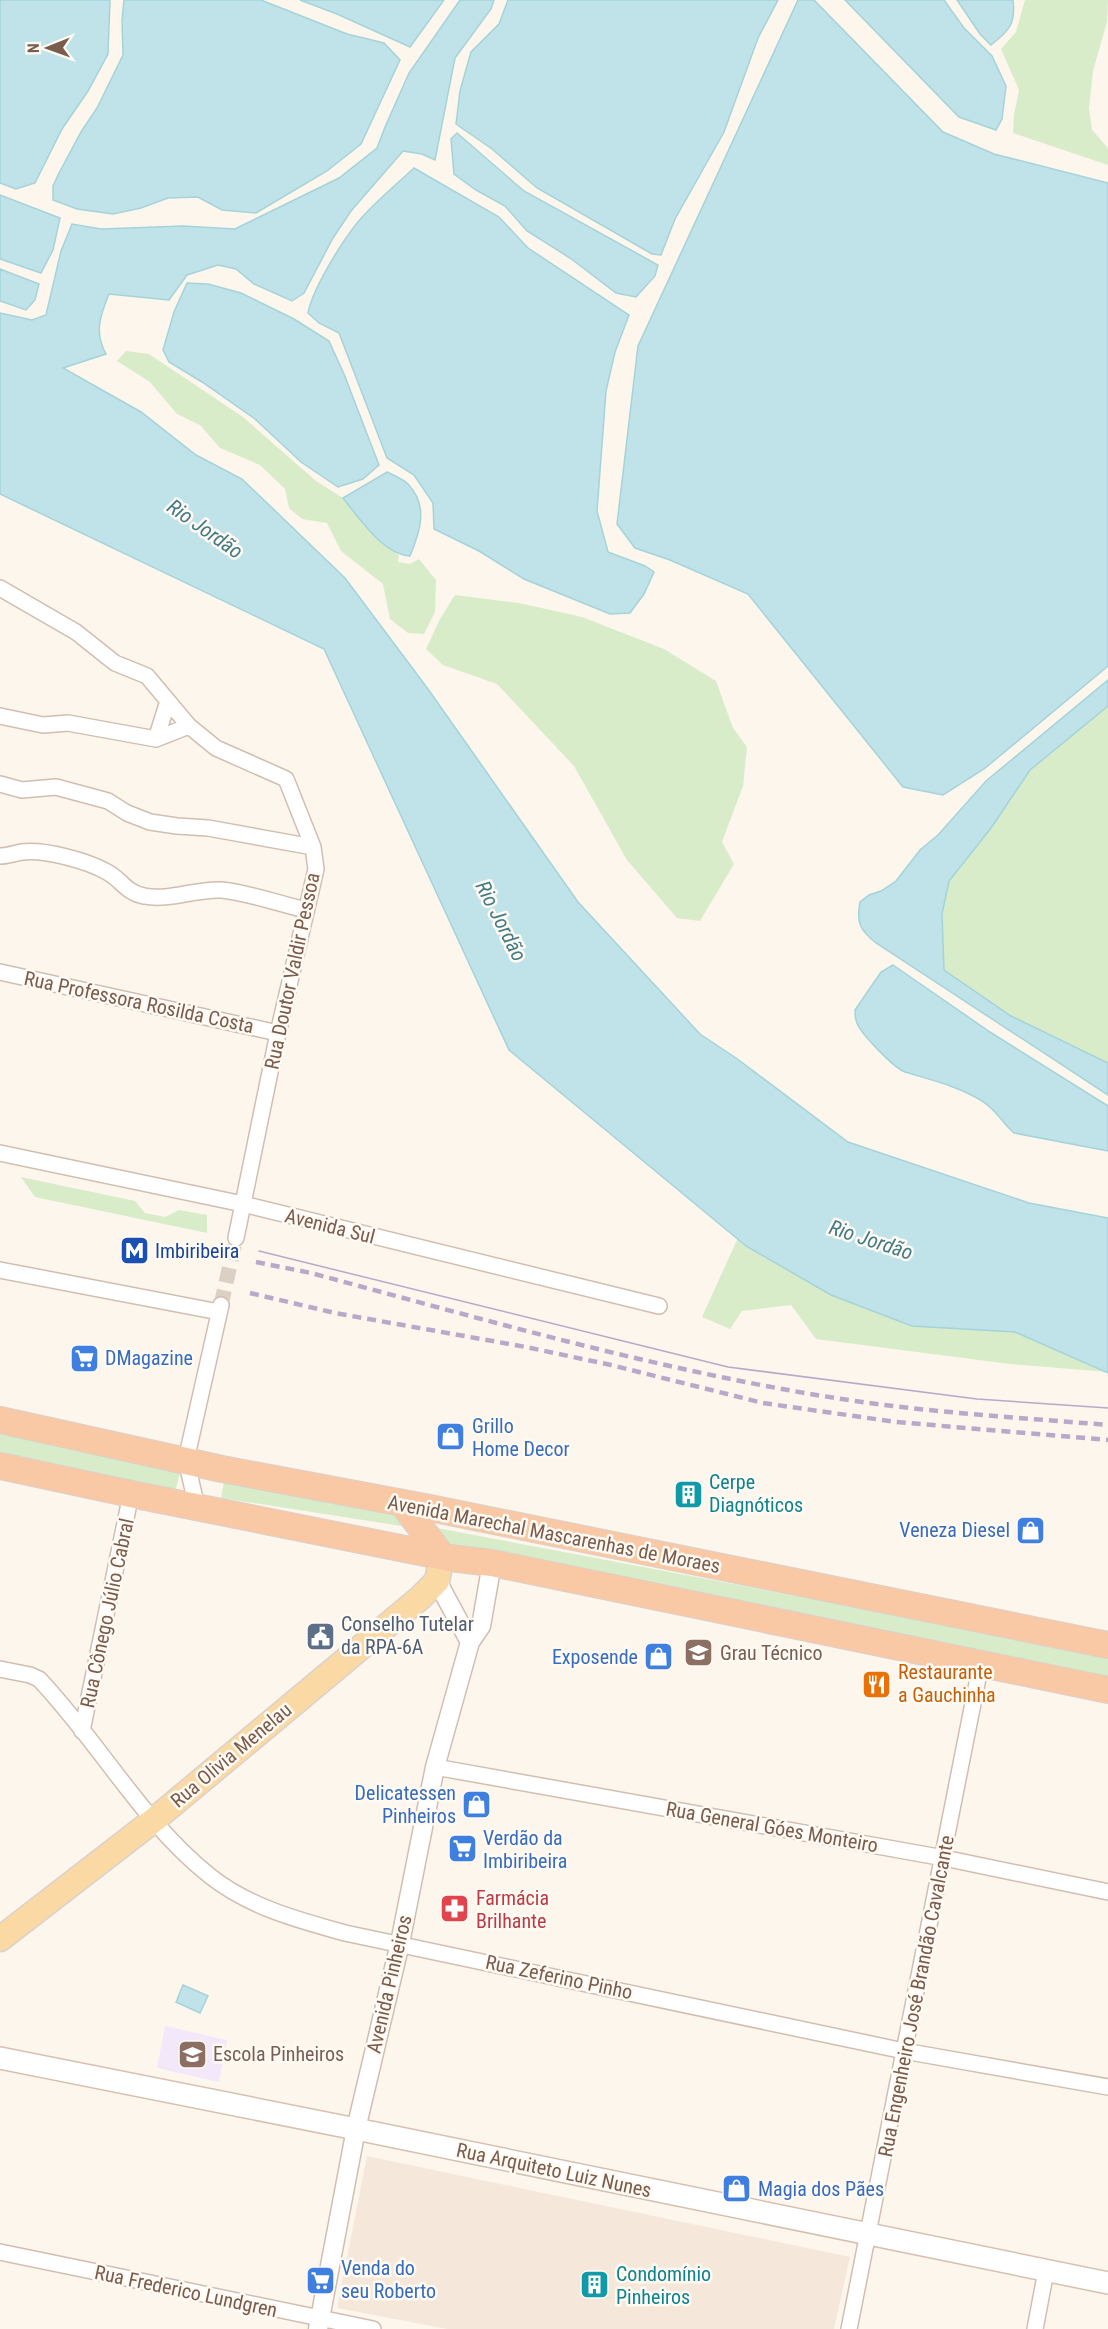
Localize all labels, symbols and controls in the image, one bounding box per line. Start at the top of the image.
north arrow [18,18,78,78]
text: N [24,43,43,53]
water label: Rio Jordão [163,494,247,564]
street label: Rua Doutor Valdir Pessoa [259,871,325,1071]
water label: Rio Jordão [471,877,531,965]
street label: Rua Professora Rosilda Costa [22,966,256,1038]
street label: Avenida Sul [283,1203,377,1249]
water label: Rio Jordão [826,1215,916,1265]
metro station icon: Imbiribeira [118,1235,150,1267]
place label: Imbiribeira [155,1239,239,1263]
supermarket icon: DMagazine [68,1342,100,1374]
place label: DMagazine [105,1346,193,1370]
place label: Grillo Home Decor [472,1414,570,1461]
shop icon: Grillo Home Decor [435,1421,467,1453]
place label: Cerpe Diagnóticos [709,1470,803,1517]
building icon: Cerpe Diagnóticos [672,1478,704,1510]
street label: Avenida Marechal Mascarenhas de Moraes [386,1490,722,1578]
shop icon: Veneza Diesel [1015,1514,1047,1546]
street label: Rua Cônego Júlio Cabral [75,1516,139,1710]
place label: Veneza Diesel [899,1518,1010,1542]
place label: Conselho Tutelar da RPA-6A [341,1612,474,1659]
public building icon: Conselho Tutelar da RPA-6A [304,1620,336,1652]
school or university icon: Grau Técnico [683,1637,715,1669]
shop icon: Exposende [643,1641,675,1673]
place label: Grau Técnico [720,1641,823,1665]
place label: Exposende [552,1645,638,1669]
place label: Restaurante a Gauchinha [898,1660,996,1707]
restaurant icon: Restaurante a Gauchinha [861,1668,893,1700]
street label: Rua Olivia Menelau [166,1697,296,1813]
place label: Delicatessen Pinheiros [355,1781,456,1828]
shop icon: Delicatessen Pinheiros [461,1789,493,1821]
street label: Rua General Góes Monteiro [664,1797,880,1857]
place label: Verdão da Imbiribeira [483,1826,567,1873]
supermarket icon: Verdão da Imbiribeira [446,1833,478,1865]
street label: Rua Engenheiro José Brandão Cavalcante [873,1833,959,2159]
place label: Farmácia Brilhante [476,1886,549,1933]
pharmacy icon: Farmácia Brilhante [439,1893,471,1925]
street label: Avenida Pinheiros [361,1912,417,2056]
street label: Rua Zeferino Pinho [483,1950,635,2004]
school or university icon: Escola Pinheiros [176,2038,208,2070]
place label: Escola Pinheiros [213,2042,344,2066]
street label: Rua Arquiteto Luiz Nunes [454,2138,654,2202]
shop icon: Magia dos Pães [721,2173,753,2205]
place label: Magia dos Pães [758,2177,884,2201]
place label: Venda do seu Roberto [341,2256,436,2303]
street label: Rua Frederico Lundgren [92,2260,280,2322]
place label: Condomínio Pinheiros [616,2262,711,2309]
supermarket icon: Venda do seu Roberto [304,2264,336,2296]
building icon: Condomínio Pinheiros [579,2269,611,2301]

